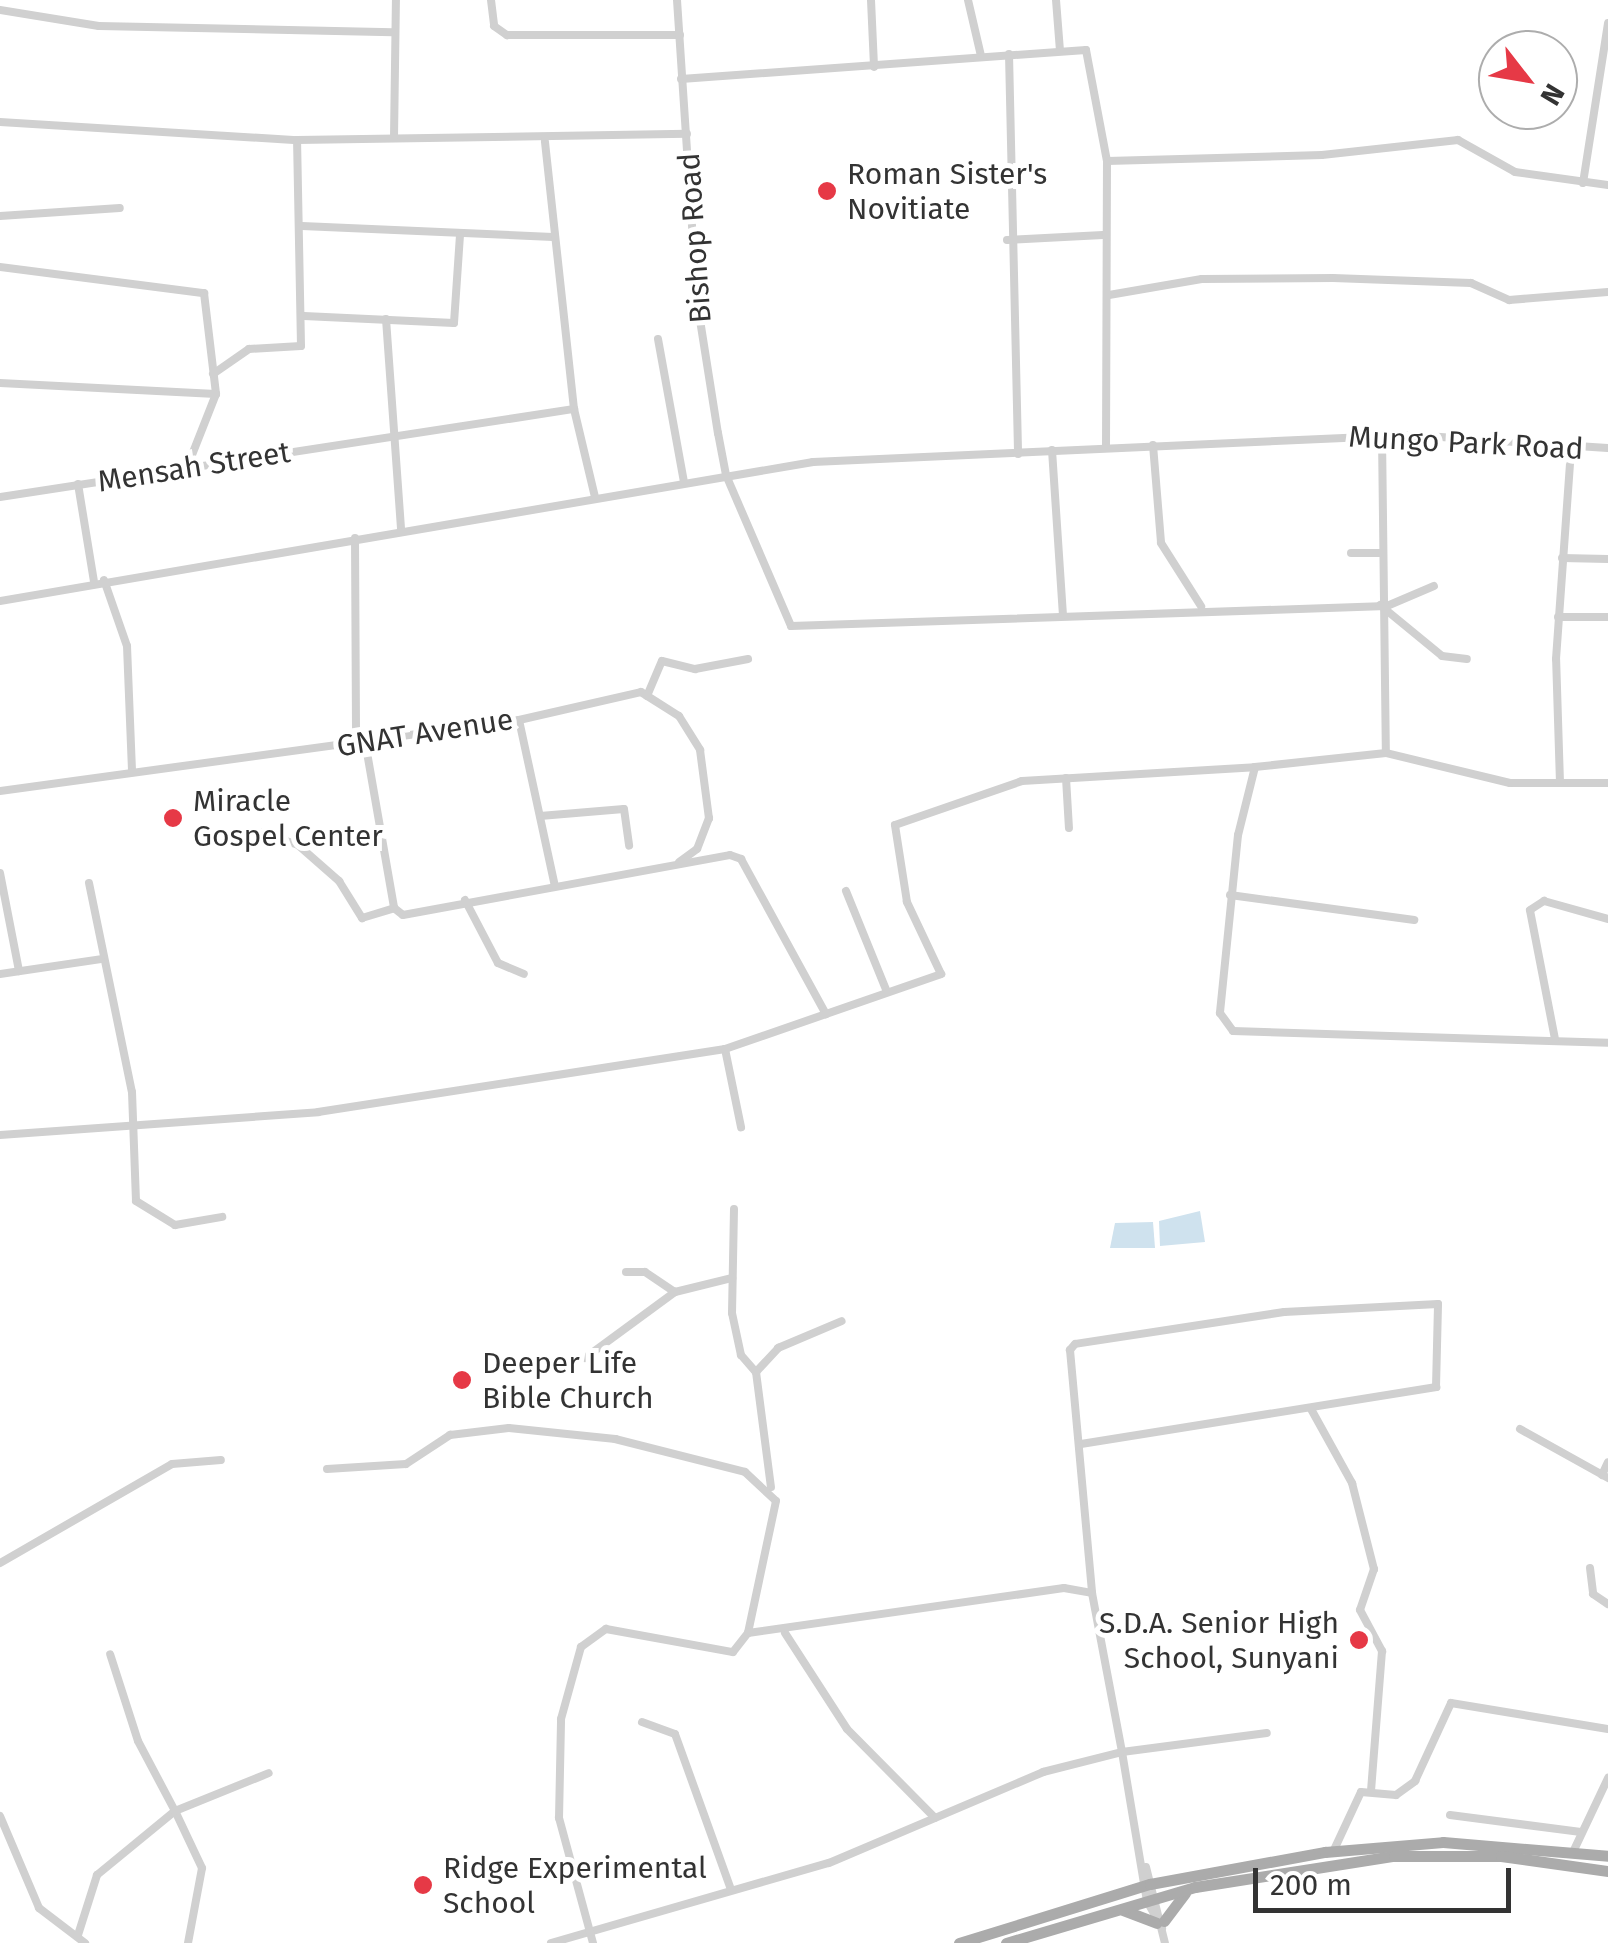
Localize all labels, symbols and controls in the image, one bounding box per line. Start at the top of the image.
north arrow [1478,30,1578,130]
text: N [1534,78,1571,111]
street label: Bishop Road [671,152,719,324]
place label: Roman Sister's Novitiate [847,156,1047,226]
marker: Roman Sister's Novitiate [816,180,838,202]
street label: Mungo Park Road [1348,419,1584,467]
street label: Mensah Street [95,434,293,500]
street label: GNAT Avenue [334,701,516,765]
place label: Miracle Gospel Center [193,783,383,854]
marker: Miracle Gospel Center [162,807,184,829]
place label: Deeper Life Bible Church [482,1345,654,1416]
marker: Deeper Life Bible Church [451,1369,473,1391]
place label: S.D.A. Senior High School, Sunyani [1099,1605,1339,1676]
marker: S.D.A. Senior High School, Sunyani [1348,1629,1370,1651]
scale bar [1258,1848,1516,1910]
place label: Ridge Experimental School [443,1850,707,1920]
text: 200 m [1270,1867,1352,1903]
marker: Ridge Experimental School [412,1874,434,1896]

